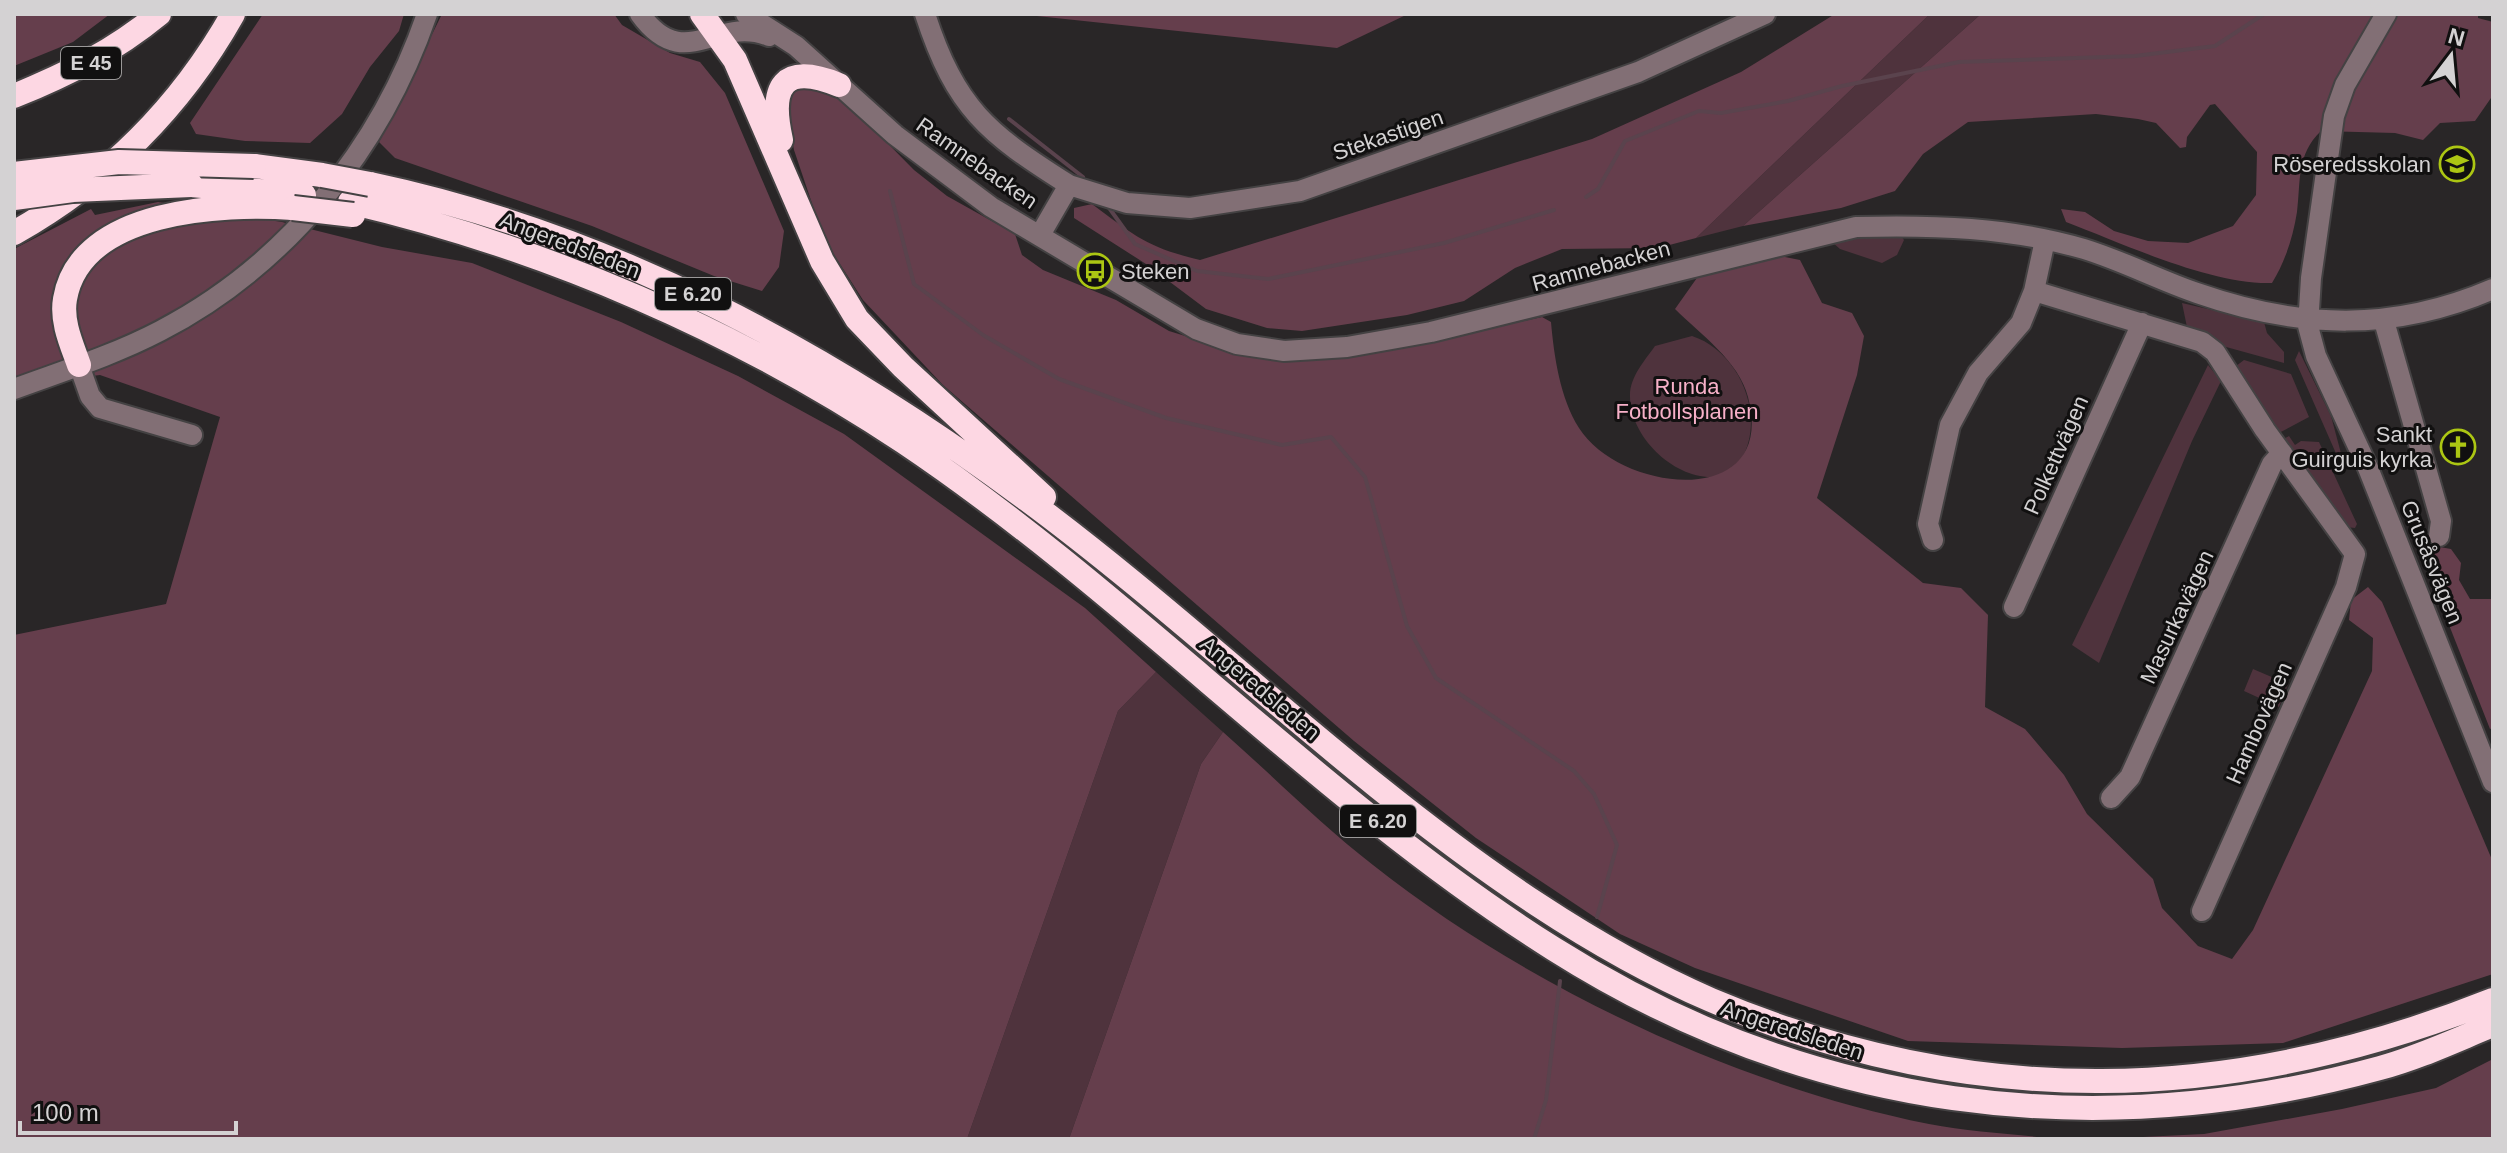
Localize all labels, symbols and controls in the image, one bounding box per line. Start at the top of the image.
north arrow [2411,16,2491,96]
text: N [2445,23,2467,51]
road number: E 45 [61,47,121,79]
street label: Stekastigen [1330,104,1446,166]
street label: Ramnebacken [912,112,1042,214]
school or university icon: Röseredsskolan [2438,145,2476,183]
place label: Röseredsskolan [2273,152,2431,177]
street label: Angeredsleden [496,207,644,283]
street label: Ramnebacken [1529,236,1673,296]
bus stop icon: Steken [1076,252,1114,290]
place label: Steken [1121,259,1190,284]
road number: E 6.20 [655,278,731,310]
park label: Runda Fotbollsplanen [1615,374,1759,424]
street label: Polkettvägen [2019,392,2093,518]
place label: Sankt Guirguis kyrka [2291,422,2433,472]
church icon: Sankt Guirguis kyrka [2439,428,2477,466]
street label: Grusåsvägen [2396,497,2468,627]
street label: Masurkavägen [2135,546,2219,688]
street label: Angeredsleden [1195,631,1325,745]
street label: Hambovägen [2221,658,2297,788]
road number: E 6.20 [1340,805,1416,837]
street label: Angeredsleden [1718,995,1866,1065]
scale bar [20,1085,236,1135]
text: 100 m [32,1099,99,1126]

